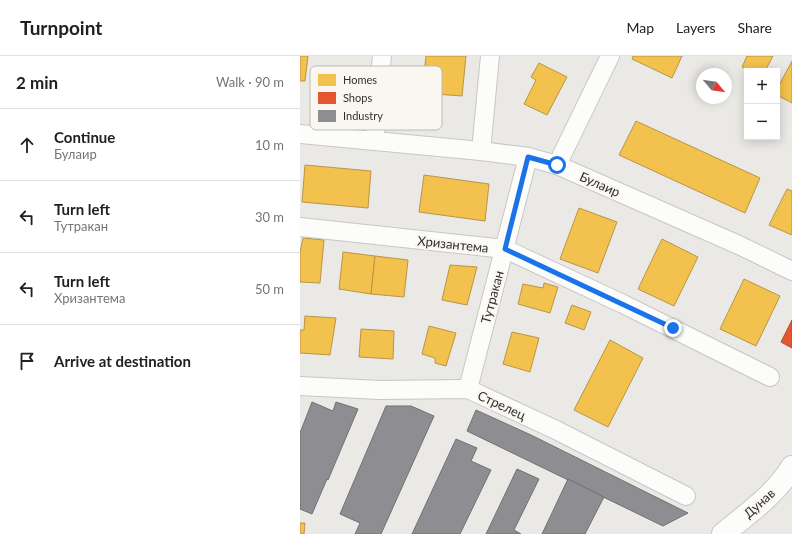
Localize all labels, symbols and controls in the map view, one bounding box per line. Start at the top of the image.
text: Turnpoint [20,16,102,39]
text: Map [626,19,654,36]
text: Layers [676,19,716,36]
text: Share [738,19,772,36]
legend [310,66,442,130]
north arrow [696,68,732,104]
map controls [744,68,780,140]
button: + [744,68,780,104]
text: 2 min [16,72,58,93]
text: Homes [343,73,377,86]
text: Walk · 90 m [216,74,284,90]
text: Shops [343,91,372,104]
button: − [744,104,780,140]
text: Industry [343,109,383,122]
text: Continue [54,128,115,146]
icon: ahead [16,134,38,156]
text: 10 m [255,137,284,153]
text: Булаир [54,146,97,162]
route start [548,156,566,174]
street label: Булаир [577,168,623,200]
text: Turn left [54,200,110,218]
icon: left [16,206,38,228]
text: 30 m [255,209,284,225]
text: Тутракан [54,218,108,234]
street label: Хризантема [417,232,489,256]
street label: Тутракан [477,269,507,325]
text: Turn left [54,272,110,290]
icon: left [16,278,38,300]
text: 50 m [255,281,284,297]
text: Хризантема [54,290,125,306]
route end [664,319,682,337]
icon: arrive [16,350,38,372]
text: Arrive at destination [54,352,191,370]
street label: Стрелец [475,387,529,423]
street label: Дунав [740,485,778,521]

